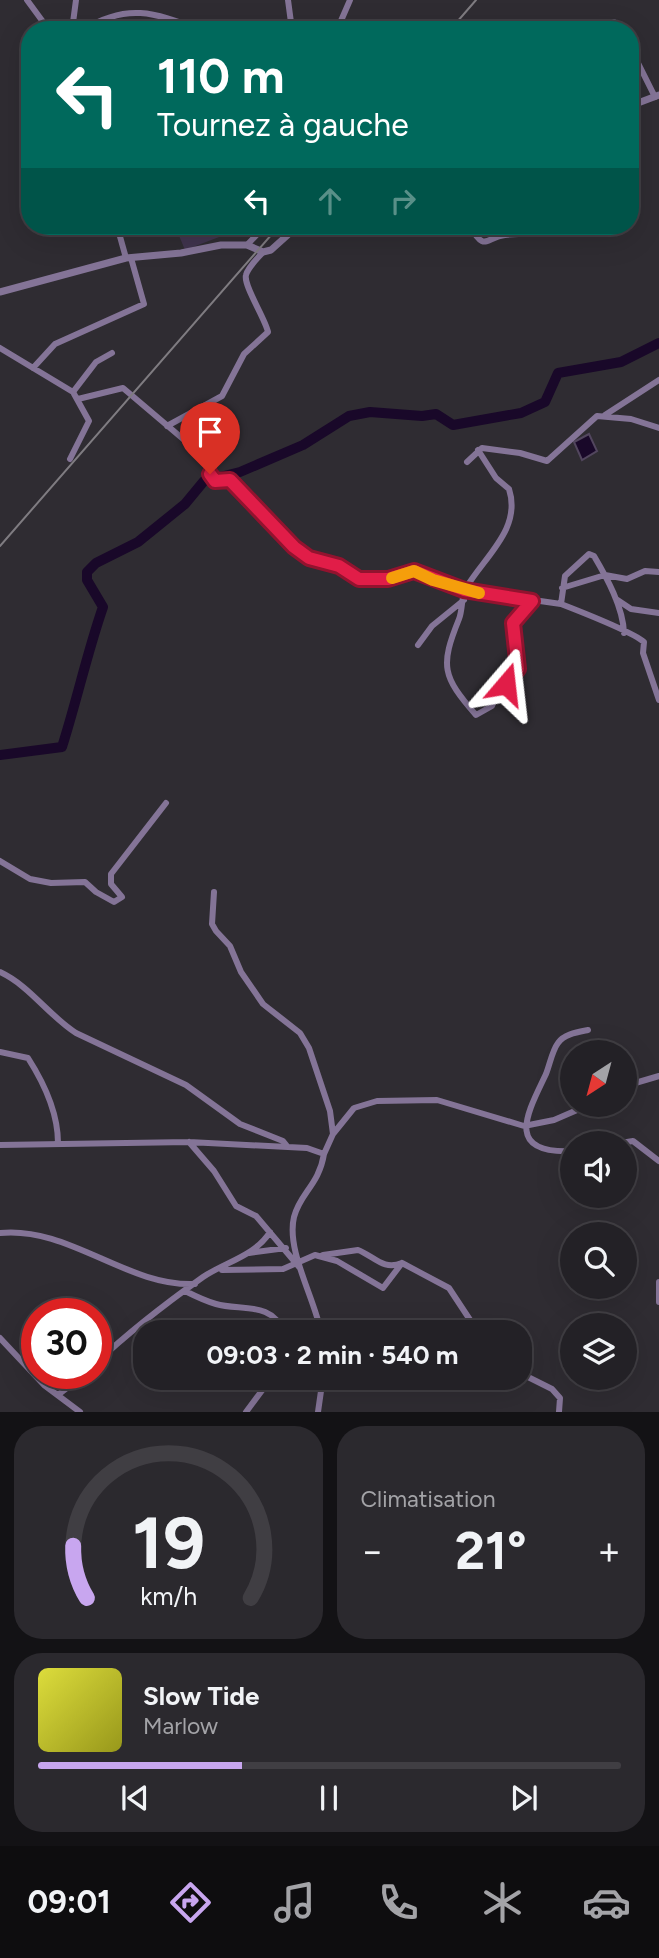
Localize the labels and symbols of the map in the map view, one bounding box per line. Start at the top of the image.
pin [180,402,240,474]
position arrow [469,647,543,721]
north arrow [560,1040,637,1116]
speed limit sign: 30 [21,1298,112,1389]

